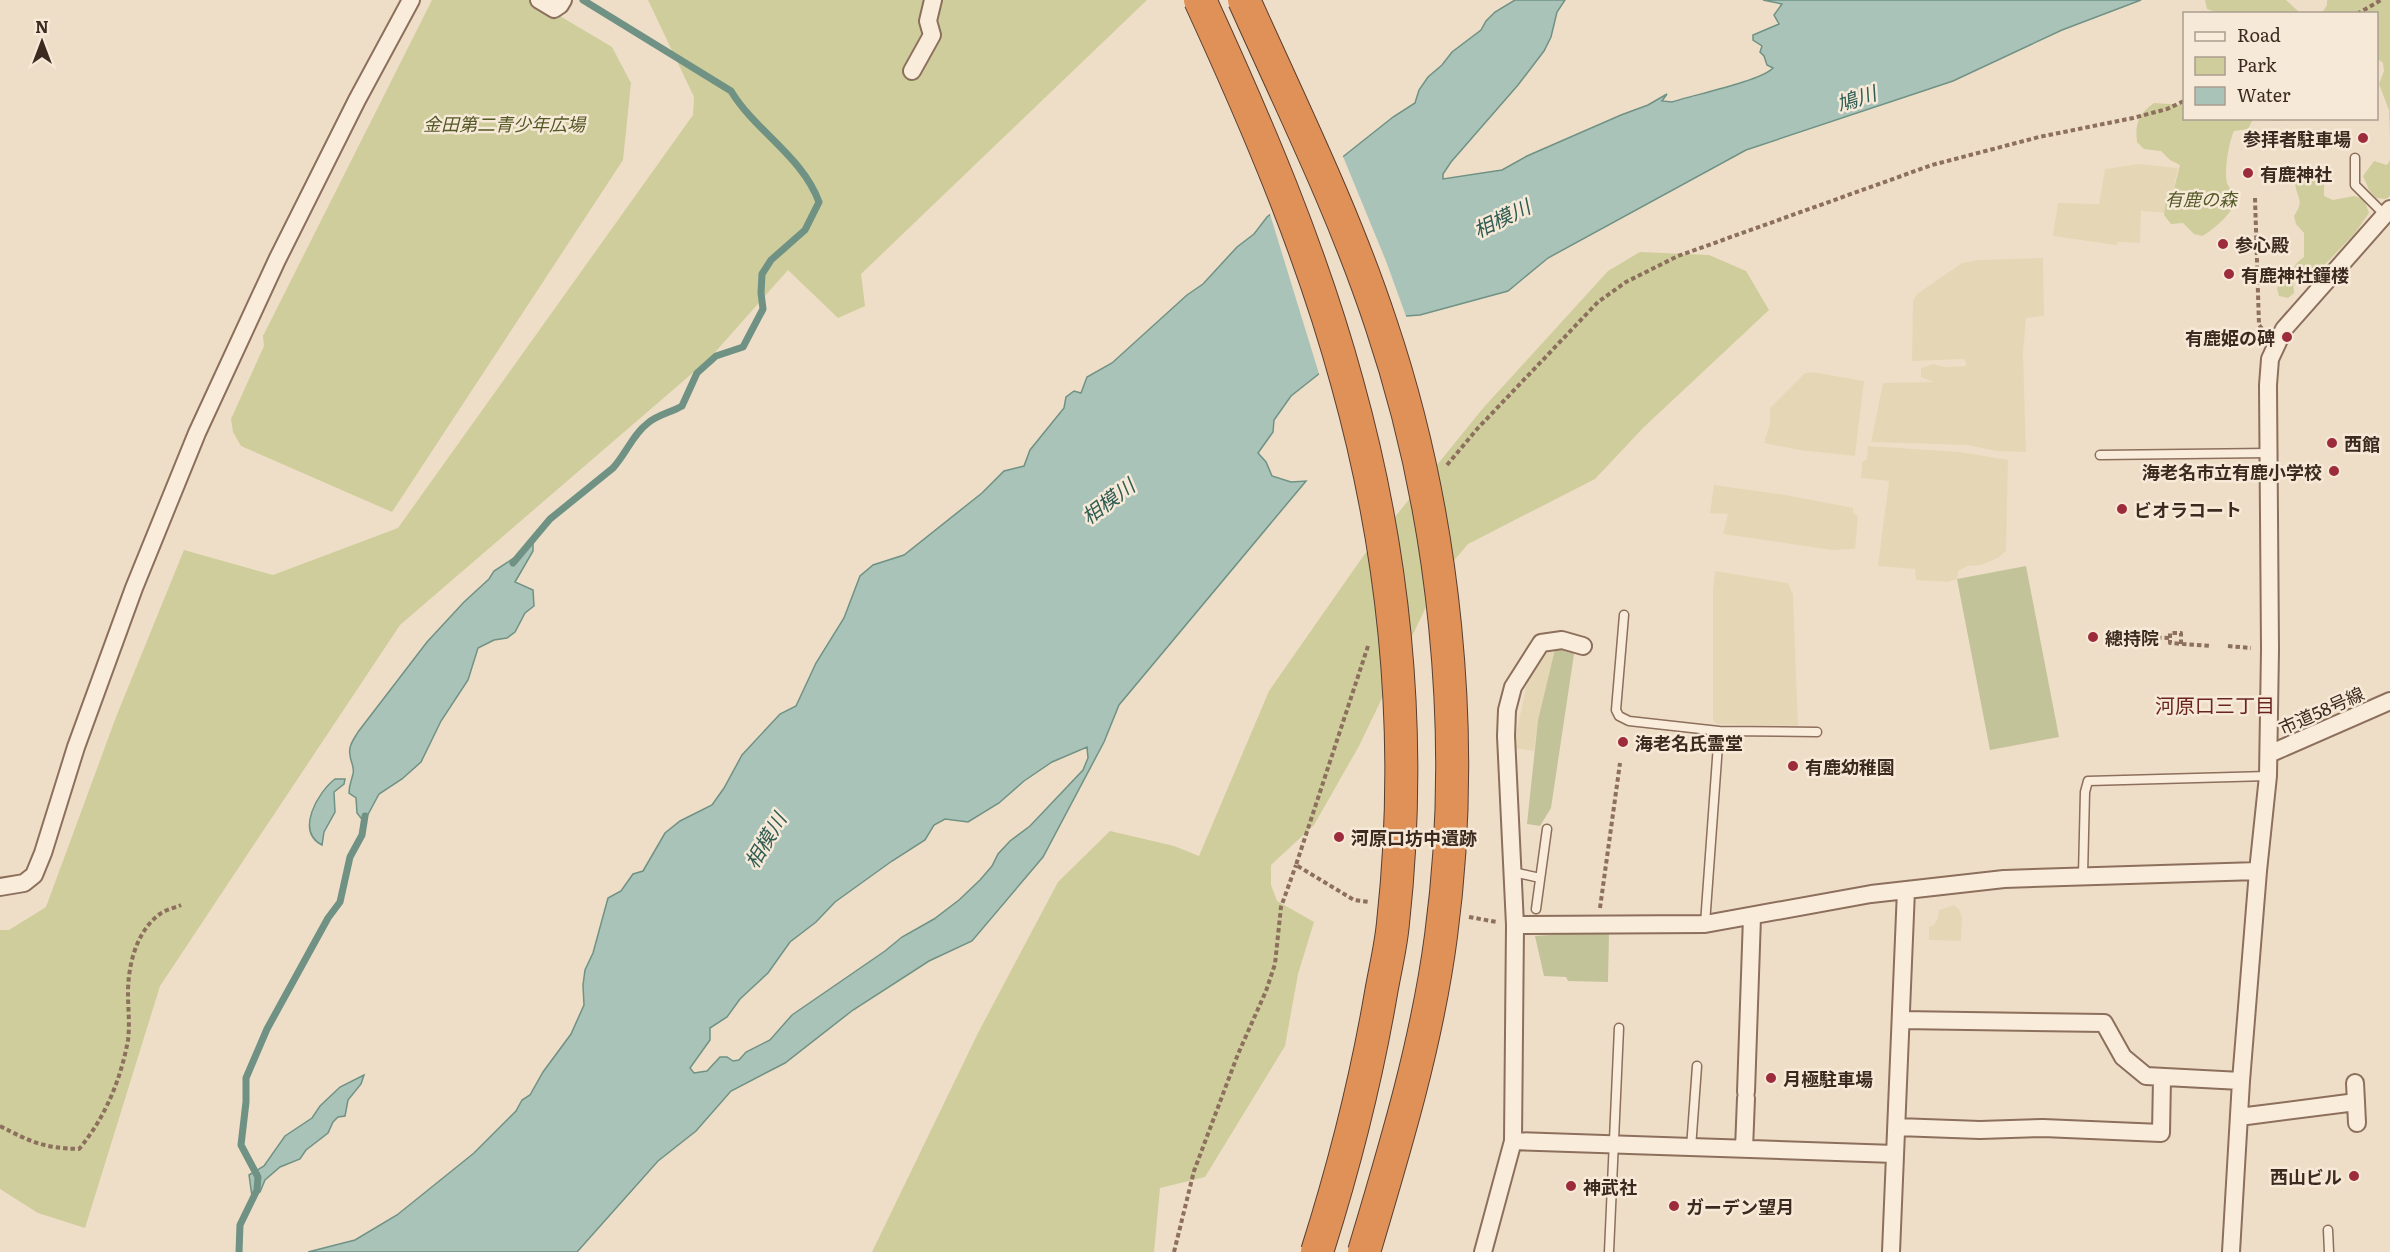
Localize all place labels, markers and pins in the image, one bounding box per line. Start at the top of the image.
place label: 参拝者駐車場 [2243,125,2351,152]
marker: 参拝者駐車場 [2356,131,2370,145]
place label: 有鹿神社 [2260,160,2332,187]
marker: 有鹿神社 [2241,166,2255,180]
place label: 参心殿 [2235,231,2289,258]
marker: 参心殿 [2216,237,2230,251]
place label: 有鹿神社鐘楼 [2241,261,2349,288]
marker: 有鹿神社鐘楼 [2222,267,2236,281]
place label: 有鹿姫の碑 [2185,324,2275,351]
marker: 有鹿姫の碑 [2280,330,2294,344]
place label: 西館 [2344,430,2380,457]
marker: 西館 [2325,436,2339,450]
place label: 海老名市立有鹿小学校 [2142,458,2322,485]
marker: 海老名市立有鹿小学校 [2327,464,2341,478]
place label: ビオラコート [2134,496,2242,523]
marker: ビオラコート [2115,502,2129,516]
place label: 總持院 [2105,624,2159,651]
marker: 總持院 [2086,630,2100,644]
place label: 海老名氏霊堂 [1635,729,1743,756]
marker: 海老名氏霊堂 [1616,735,1630,749]
place label: 有鹿幼稚園 [1805,753,1895,780]
marker: 有鹿幼稚園 [1786,759,1800,773]
place label: 河原口坊中遺跡 [1351,824,1477,851]
marker: 河原口坊中遺跡 [1332,830,1346,844]
place label: 月極駐車場 [1783,1065,1873,1092]
marker: 月極駐車場 [1764,1071,1778,1085]
place label: 西山ビル [2270,1163,2342,1190]
marker: 西山ビル [2347,1169,2361,1183]
place label: 神武社 [1583,1173,1637,1200]
marker: 神武社 [1564,1179,1578,1193]
place label: ガーデン望月 [1686,1193,1794,1220]
marker: ガーデン望月 [1667,1199,1681,1213]

